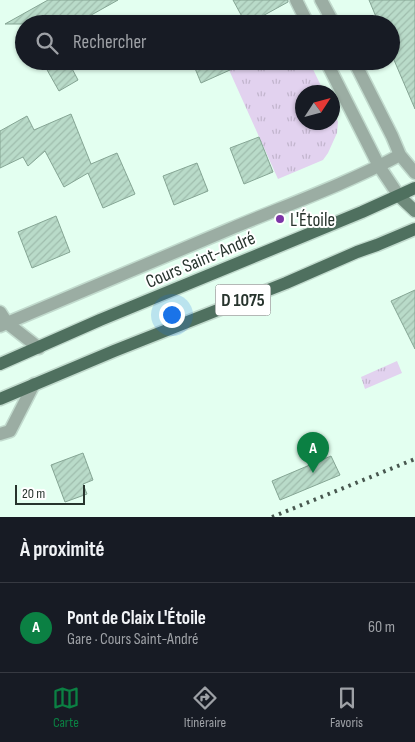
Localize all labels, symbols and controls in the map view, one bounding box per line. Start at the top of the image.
search box [15,15,400,70]
icon: search [33,29,61,57]
text: Rechercher [73,31,147,54]
north arrow [295,85,340,130]
place label: L'Étoile [290,209,335,232]
marker: L'Étoile [274,213,286,225]
street label: Cours Saint-André [142,227,259,294]
road number: D 1075 [216,284,270,316]
your location [159,302,185,328]
pin: A [297,432,329,473]
scale bar [15,482,85,505]
text: 20 m [22,485,45,502]
text: À proximité [20,537,105,562]
text: Pont de Claix L'Étoile [67,607,206,630]
text: A [32,618,40,637]
text: 60 m [368,618,395,637]
text: Gare · Cours Saint-André [67,630,199,649]
tab: Carte [52,684,80,731]
tab: Itinéraire [184,684,226,731]
tab: Favoris [330,684,363,731]

